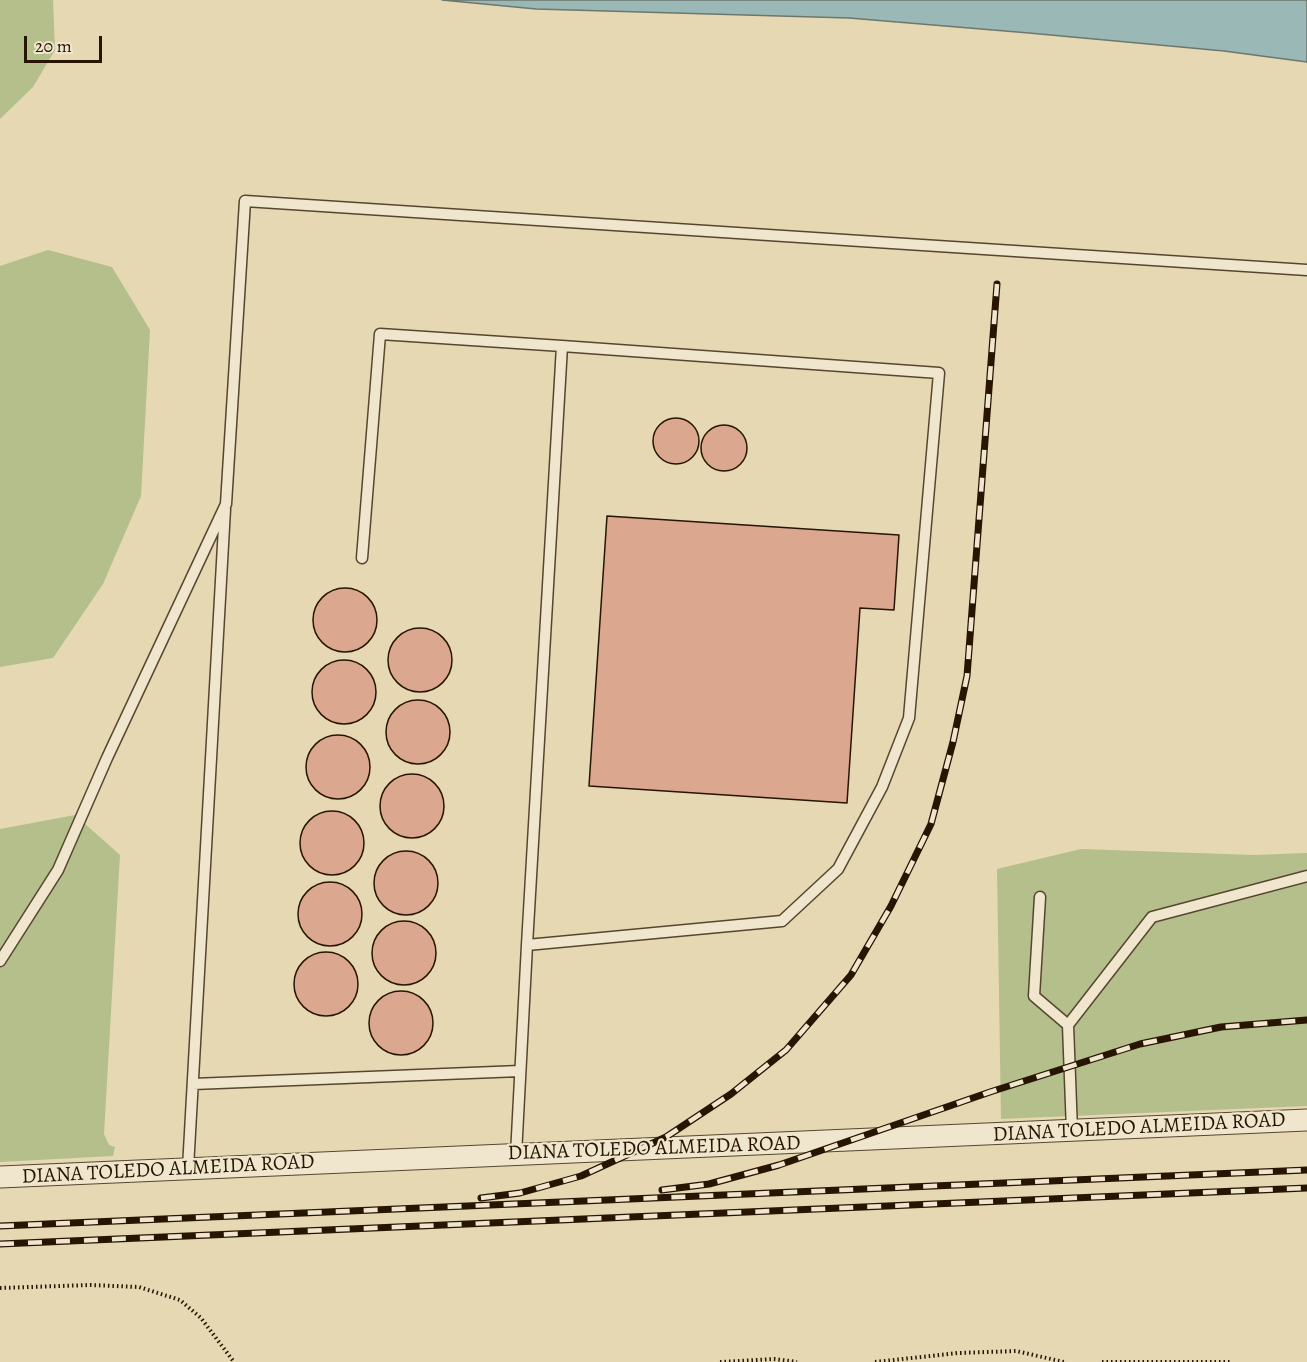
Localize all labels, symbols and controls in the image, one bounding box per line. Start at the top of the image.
scale bar [27,24,105,62]
text: 20 m [35,34,72,58]
street label: DIANA TOLEDO ALMEIDA ROAD [992,1108,1286,1148]
street label: DIANA TOLEDO ALMEIDA ROAD [507,1131,801,1167]
street label: DIANA TOLEDO ALMEIDA ROAD [21,1150,315,1190]

